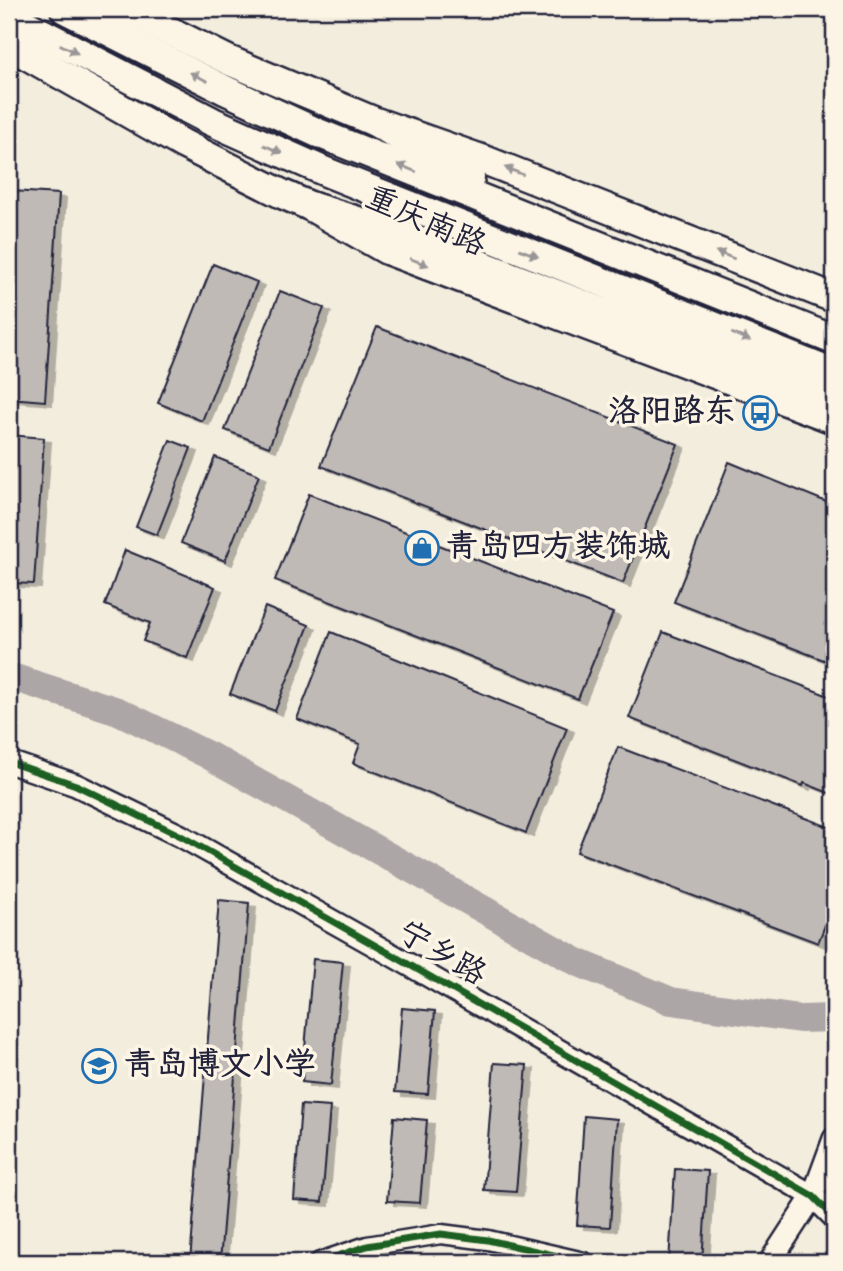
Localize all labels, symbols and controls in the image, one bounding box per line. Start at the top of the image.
one-way arrow [59,43,79,55]
one-way arrow [189,71,209,82]
one-way arrow [263,143,283,155]
one-way arrow [396,163,417,174]
one-way arrow [503,166,524,177]
street label: 重庆南路 [357,175,493,271]
one-way arrow [519,247,540,258]
one-way arrow [715,249,736,260]
one-way arrow [409,257,430,268]
one-way arrow [730,331,751,342]
place label: 洛阳路东 [608,390,736,437]
bus stop icon: 洛阳路东 [741,394,779,432]
place label: 青岛四方装饰城 [446,525,670,572]
shop icon: 青岛四方装饰城 [403,529,441,567]
street label: 宁乡路 [388,911,494,999]
place label: 青岛博文小学 [124,1043,316,1090]
school or university icon: 青岛博文小学 [80,1047,118,1085]

